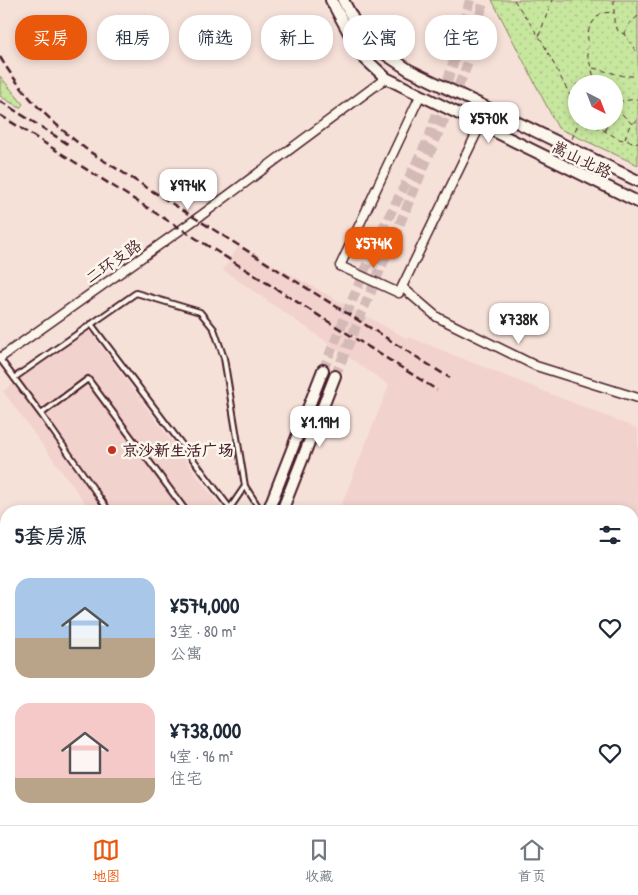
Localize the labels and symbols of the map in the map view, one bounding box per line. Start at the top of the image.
north arrow [568,75,622,130]
pin: ¥570K [454,102,524,144]
street label: 嵩山北路 [548,135,616,183]
pin: ¥974K [153,168,223,211]
pin: ¥574K [339,226,409,269]
street label: 二环支路 [80,234,146,288]
pin: ¥738K [484,302,554,345]
pin: ¥1.19M [279,406,361,448]
place label: 京沙新生活广场 [122,439,234,461]
marker: 京沙新生活广场 [106,444,118,456]

